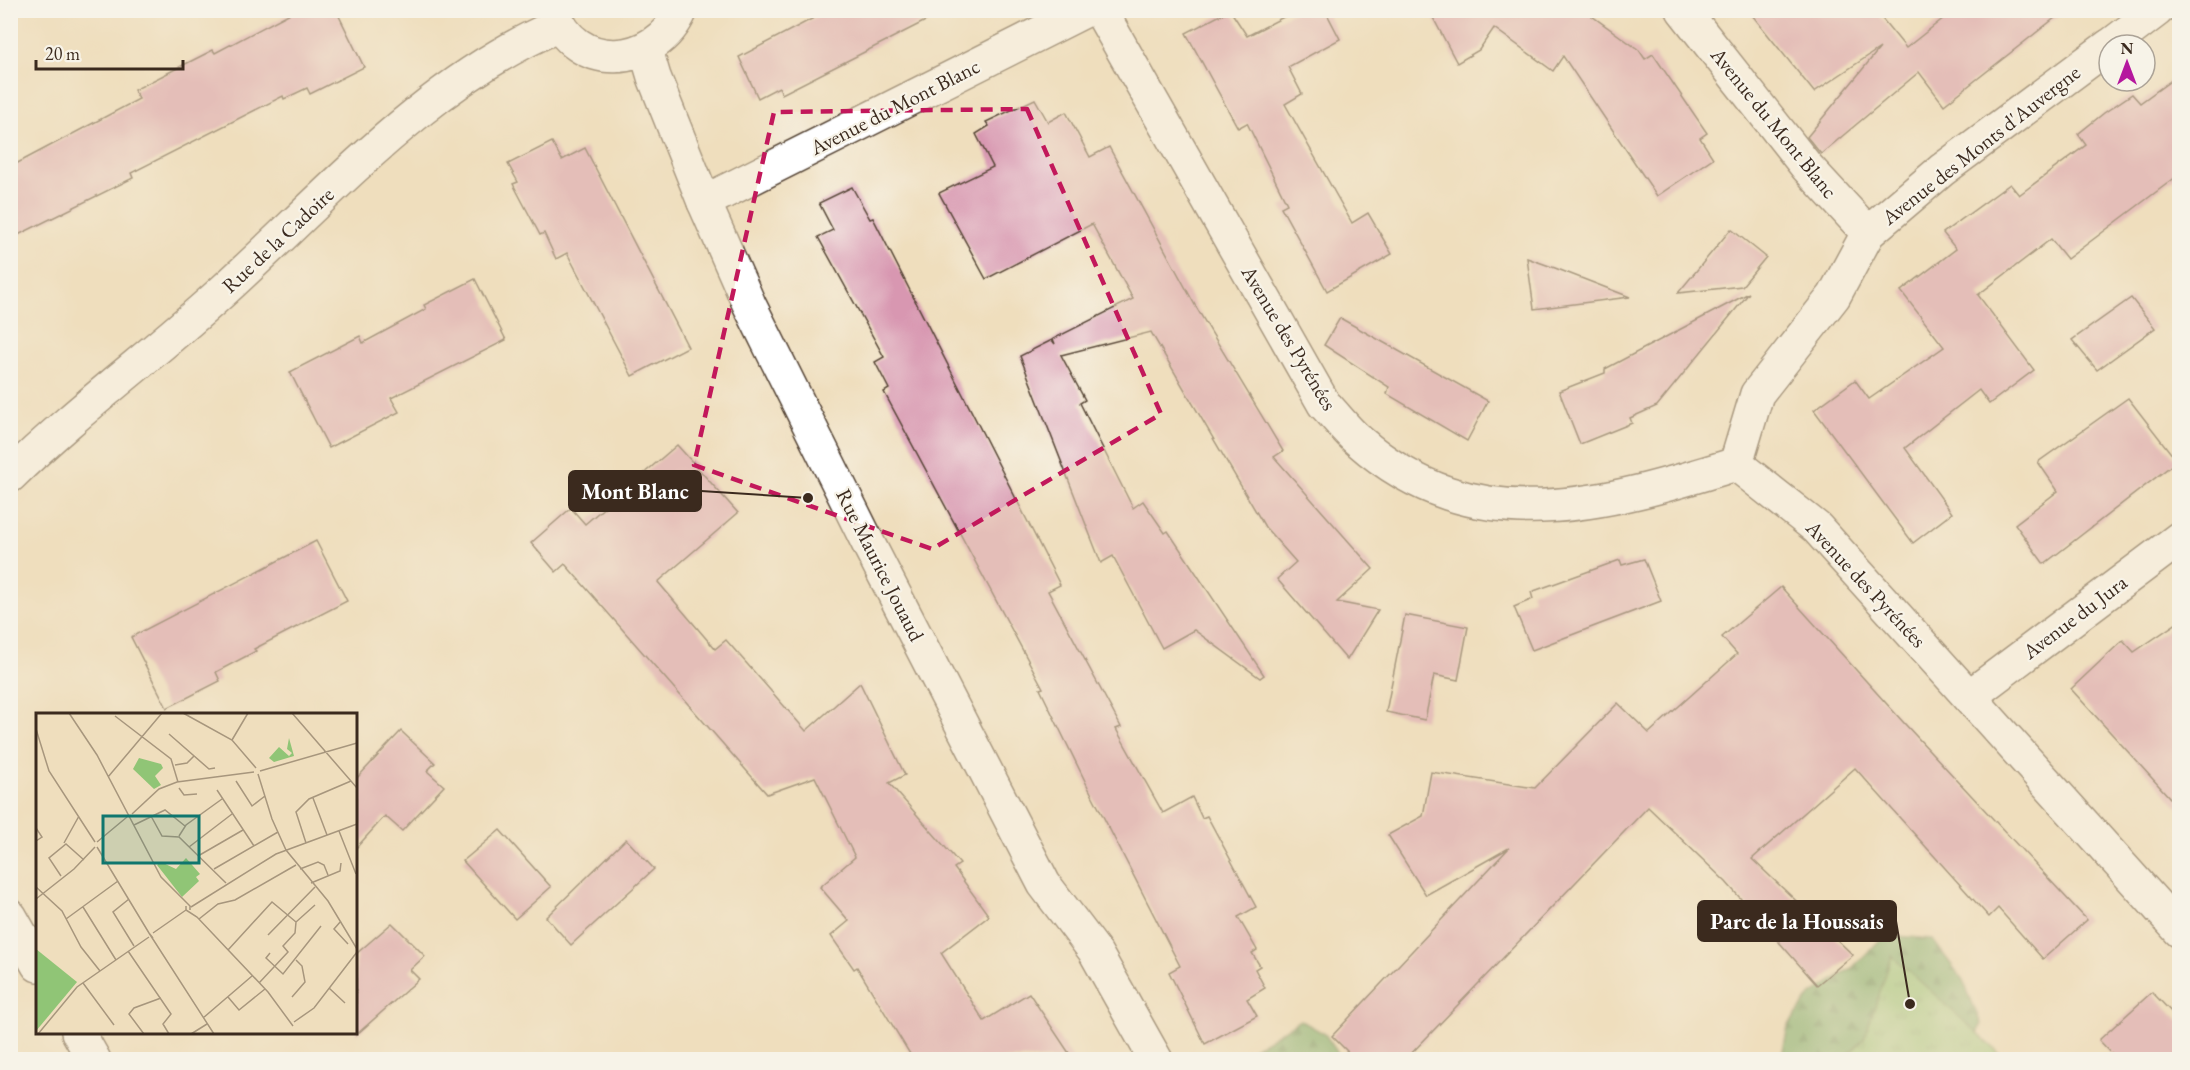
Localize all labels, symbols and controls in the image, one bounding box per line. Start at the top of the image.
scale bar [36,33,183,71]
north arrow [2097,33,2157,93]
text: N [2121,38,2134,59]
street label: Avenue du Mont Blanc [1705,41,1844,204]
text: 20 m [45,42,80,65]
street label: Avenue du Mont Blanc [805,52,984,161]
street label: Avenue des Monts d'Auvergne [1875,59,2085,231]
street label: Rue de la Cadoire [216,181,339,299]
street label: Avenue des Pyrénées [1235,260,1343,415]
callout: Mont Blanc [569,471,701,511]
text: Mont Blanc [581,477,689,506]
street label: Rue Maurice Jouaud [830,484,931,646]
street label: Avenue des Pyrénées [1800,514,1932,653]
street label: Avenue du Jura [2016,568,2133,665]
inset map [36,713,357,1034]
callout: Parc de la Houssais [1698,901,1896,941]
text: Parc de la Houssais [1710,907,1884,936]

